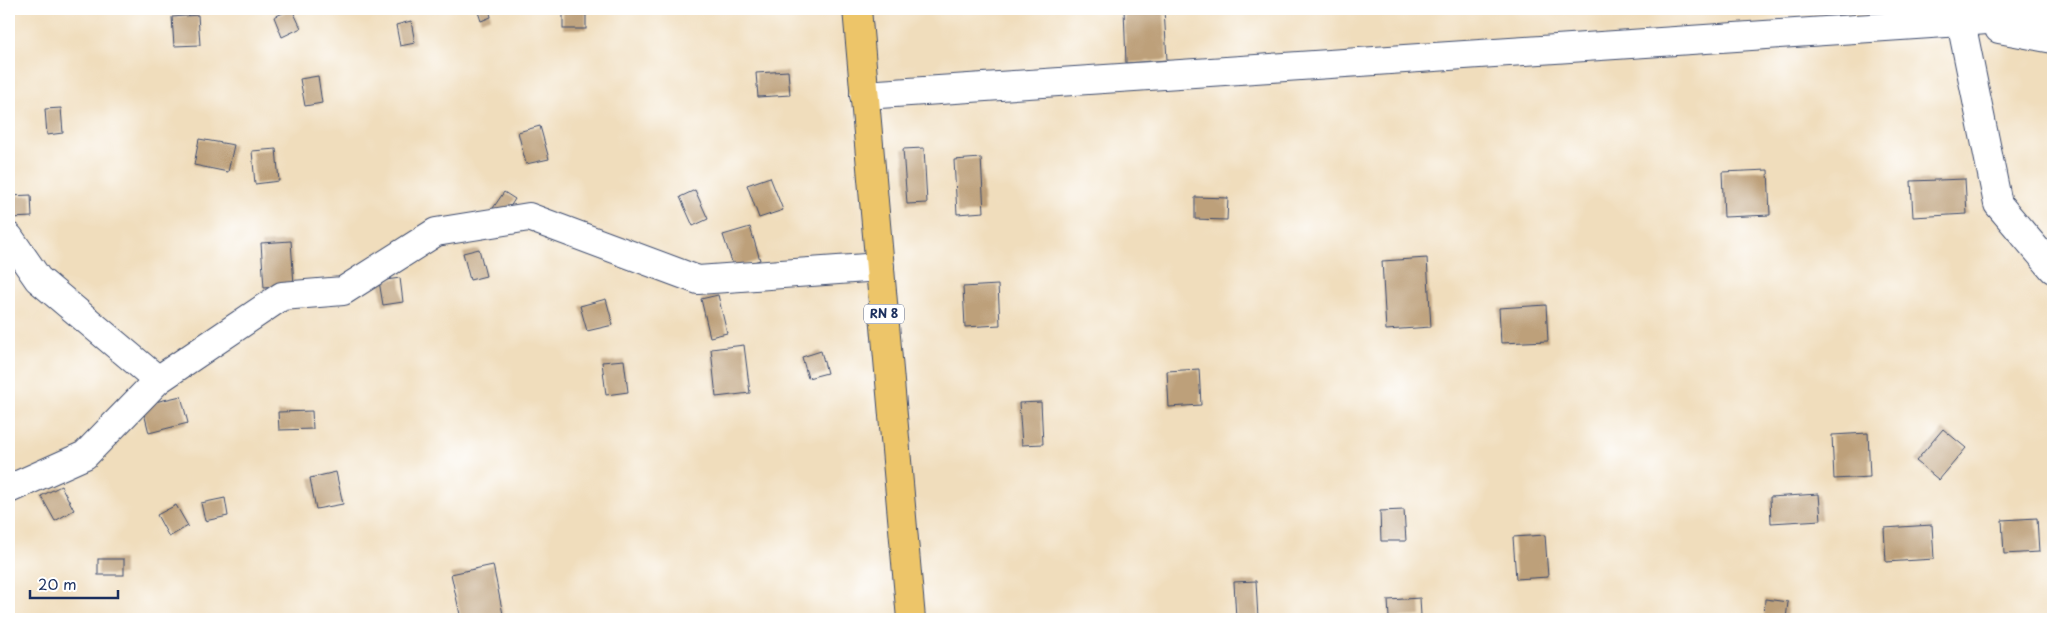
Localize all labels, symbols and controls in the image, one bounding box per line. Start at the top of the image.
road number: RN 8 [864,304,904,324]
scale bar [30,568,118,600]
text: 20 m [38,572,77,595]

